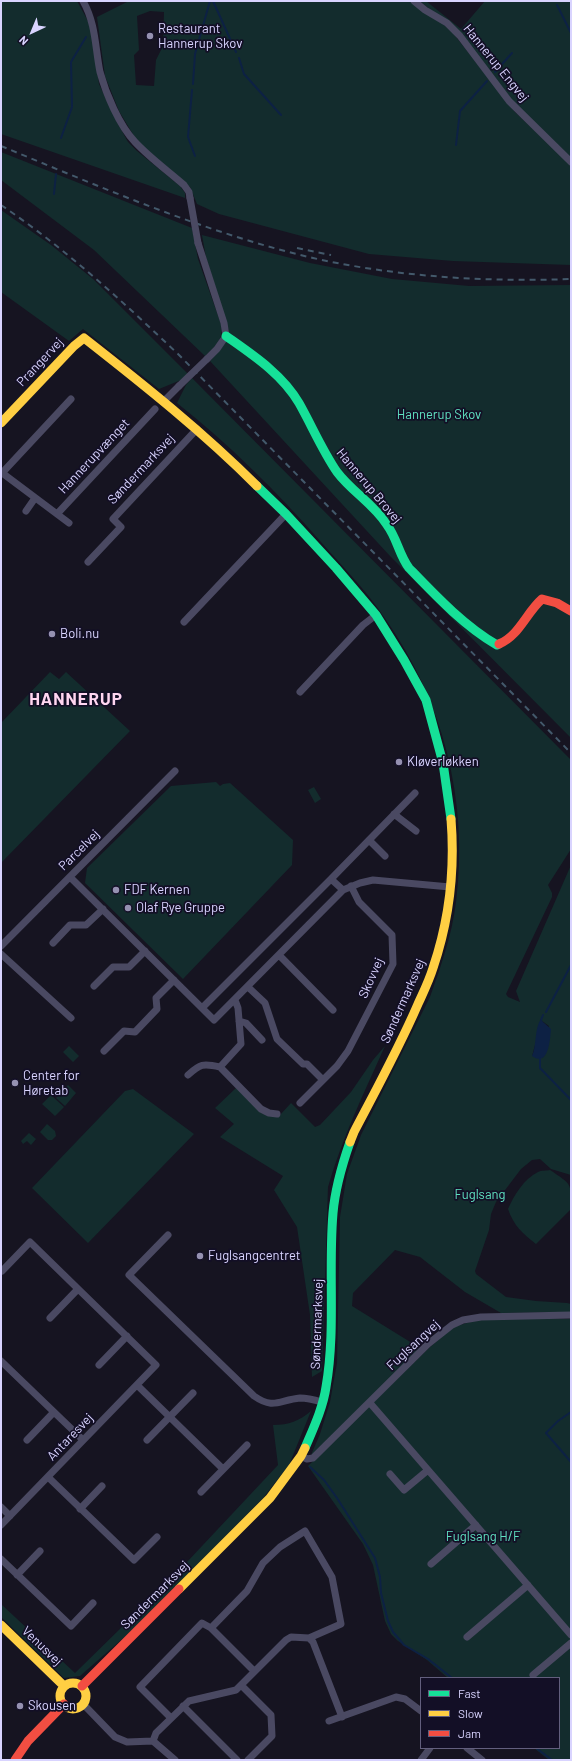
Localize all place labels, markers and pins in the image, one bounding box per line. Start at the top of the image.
place label: Restaurant Hannerup Skov [158,21,242,52]
marker: Restaurant Hannerup Skov [145,31,155,41]
place label: Boli.nu [60,626,99,642]
marker: Boli.nu [47,629,57,639]
place label: Kløverløkken [407,754,479,770]
marker: Kløverløkken [394,757,404,767]
place label: FDF Kernen [124,882,190,898]
marker: FDF Kernen [111,885,121,895]
place label: Olaf Rye Gruppe [136,900,225,916]
marker: Olaf Rye Gruppe [123,903,133,913]
place label: Center for Høretab [23,1068,79,1099]
marker: Center for Høretab [10,1078,20,1088]
place label: Fuglsangcentret [208,1248,301,1264]
marker: Fuglsangcentret [195,1251,205,1261]
place label: Skousen [28,1698,76,1714]
marker: Skousen [15,1701,25,1711]

